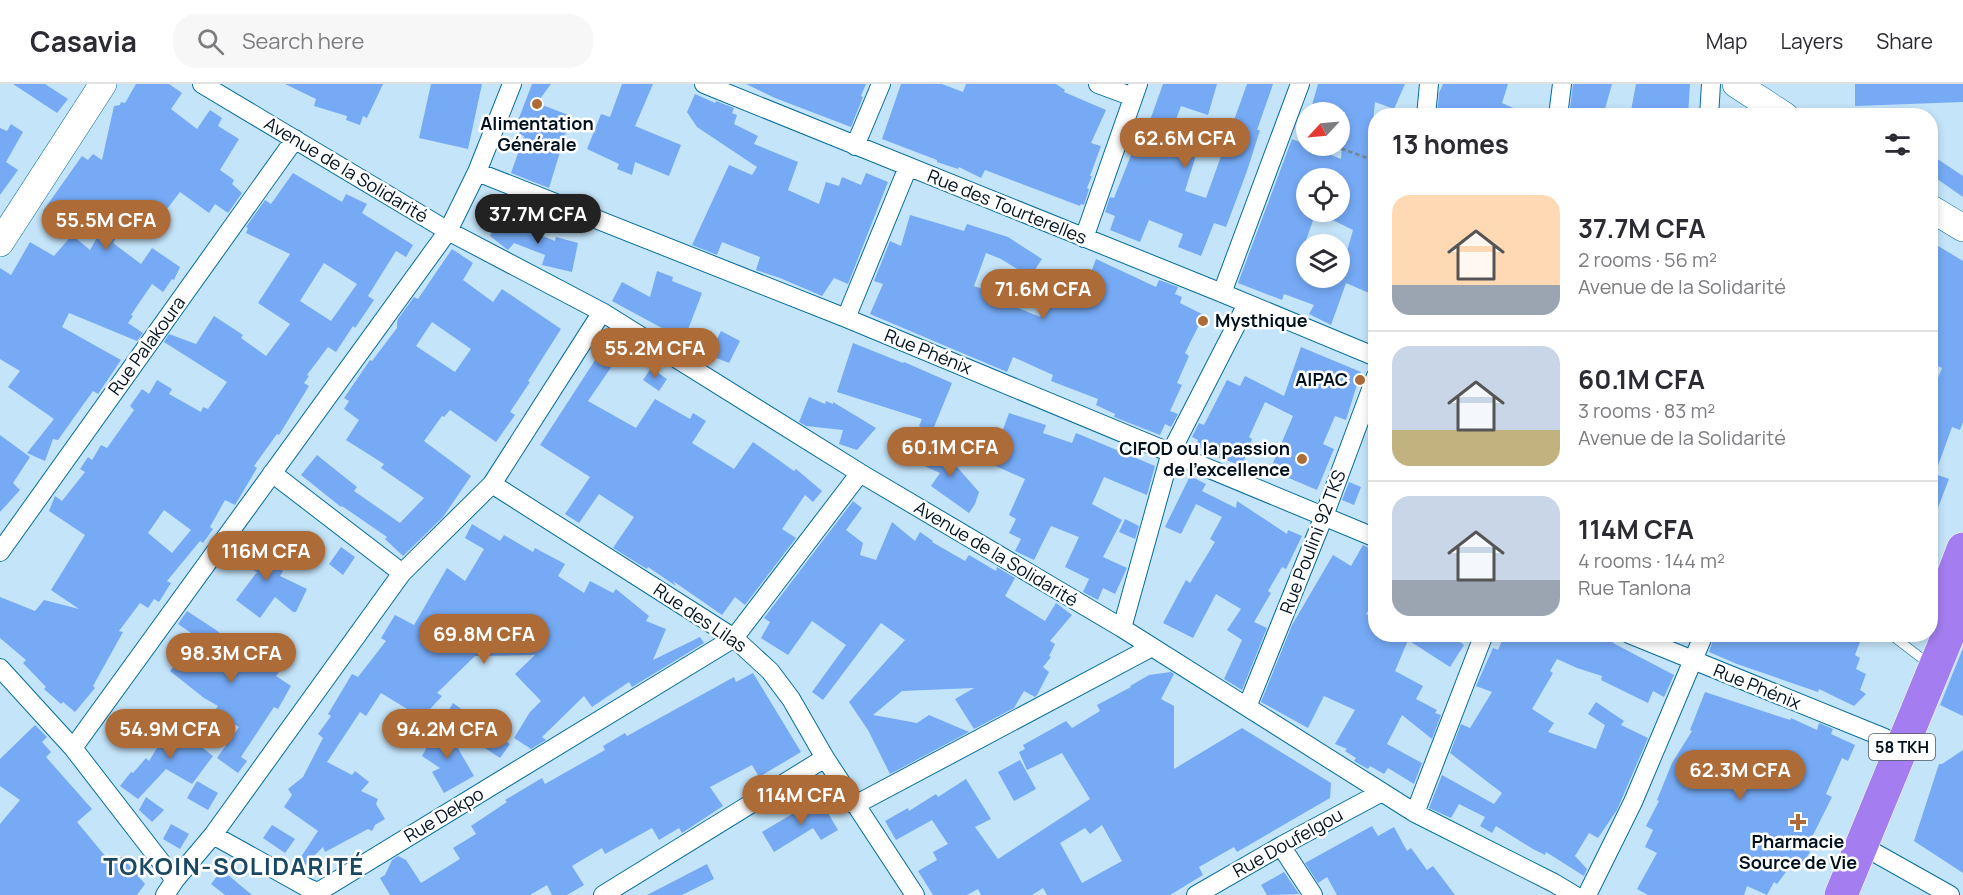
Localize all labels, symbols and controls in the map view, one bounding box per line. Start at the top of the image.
search box [173,14,593,68]
text: Casavia [30,22,137,60]
icon: search [194,25,227,58]
text: Search here [242,26,364,56]
text: Map [1706,27,1747,55]
text: Layers [1780,27,1843,55]
text: Share [1876,27,1933,55]
marker: Alimentation Générale [530,97,544,111]
north arrow [1296,102,1350,156]
map controls [1296,102,1350,288]
street label: Avenue de la Solidarité [260,111,433,228]
place label: Alimentation Générale [480,111,594,156]
pin: 62.6M CFA [1116,118,1254,169]
text: 62.6M CFA [1134,124,1236,151]
text: 13 homes [1392,126,1509,162]
icon: filters [1881,128,1914,161]
street label: Rue des Tourterelles [924,163,1091,249]
button: locate [1296,168,1350,222]
pin: 37.7M CFA [469,194,607,245]
pin: 55.5M CFA [37,200,175,251]
text: 37.7M CFA [489,200,587,227]
text: 55.5M CFA [56,206,156,233]
text: 37.7M CFA [1578,210,1706,246]
icon: home [1440,219,1512,291]
button: layers [1296,234,1350,288]
text: 2 rooms · 56 m² [1578,246,1717,273]
pin: 71.6M CFA [974,269,1112,320]
text: Avenue de la Solidarité [1578,273,1786,300]
text: 71.6M CFA [995,275,1091,302]
street label: Rue Palakoura [102,291,190,400]
place label: Mysthique [1215,308,1308,332]
marker: Mysthique [1196,314,1210,328]
street label: Rue Phénix [881,323,976,380]
pin: 55.2M CFA [586,328,724,379]
text: 55.2M CFA [605,334,705,361]
text: 60.1M CFA [1578,361,1705,397]
place label: AIPAC [1295,367,1348,391]
icon: home [1440,370,1512,442]
marker: AIPAC [1353,373,1367,387]
text: 3 rooms · 83 m² [1578,397,1715,424]
text: Avenue de la Solidarité [1578,424,1786,451]
pin: 60.1M CFA [881,427,1019,478]
text: 60.1M CFA [901,433,999,460]
place label: CIFOD ou la passion de l'excellence [1119,436,1290,481]
marker: CIFOD ou la passion de l'excellence [1295,452,1309,466]
street label: Rue Poulini 92 TKS [1274,466,1351,617]
street label: Avenue de la Solidarité [910,495,1083,612]
text: 114M CFA [1578,511,1694,547]
icon: home [1440,520,1512,592]
pin: 116M CFA [204,531,328,582]
text: 116M CFA [221,537,311,564]
text: 4 rooms · 144 m² [1578,547,1725,574]
text: Rue Tanlona [1578,574,1691,601]
street label: Rue des Lilas [649,577,752,657]
pin: 69.8M CFA [415,614,553,665]
text: 69.8M CFA [433,620,535,647]
pin: 98.3M CFA [162,633,300,684]
text: 98.3M CFA [180,639,282,666]
street label: Rue Phénix [1710,658,1805,715]
pin: 54.9M CFA [101,709,239,760]
pin: 94.2M CFA [378,709,516,760]
text: 54.9M CFA [119,715,221,742]
text: 94.2M CFA [396,715,498,742]
road number: 58 TKH [1869,734,1935,760]
pin: 62.3M CFA [1671,750,1809,801]
text: 62.3M CFA [1689,756,1791,783]
pin: 114M CFA [739,775,863,826]
street label: Rue Dekpo [399,781,488,847]
text: 114M CFA [756,781,846,808]
street label: Rue Doufelgou [1228,802,1347,882]
marker: Pharmacie Source de Vie [1791,815,1805,829]
place label: Pharmacie Source de Vie [1739,829,1857,874]
district label: TOKOIN-SOLIDARITÉ [103,849,365,882]

